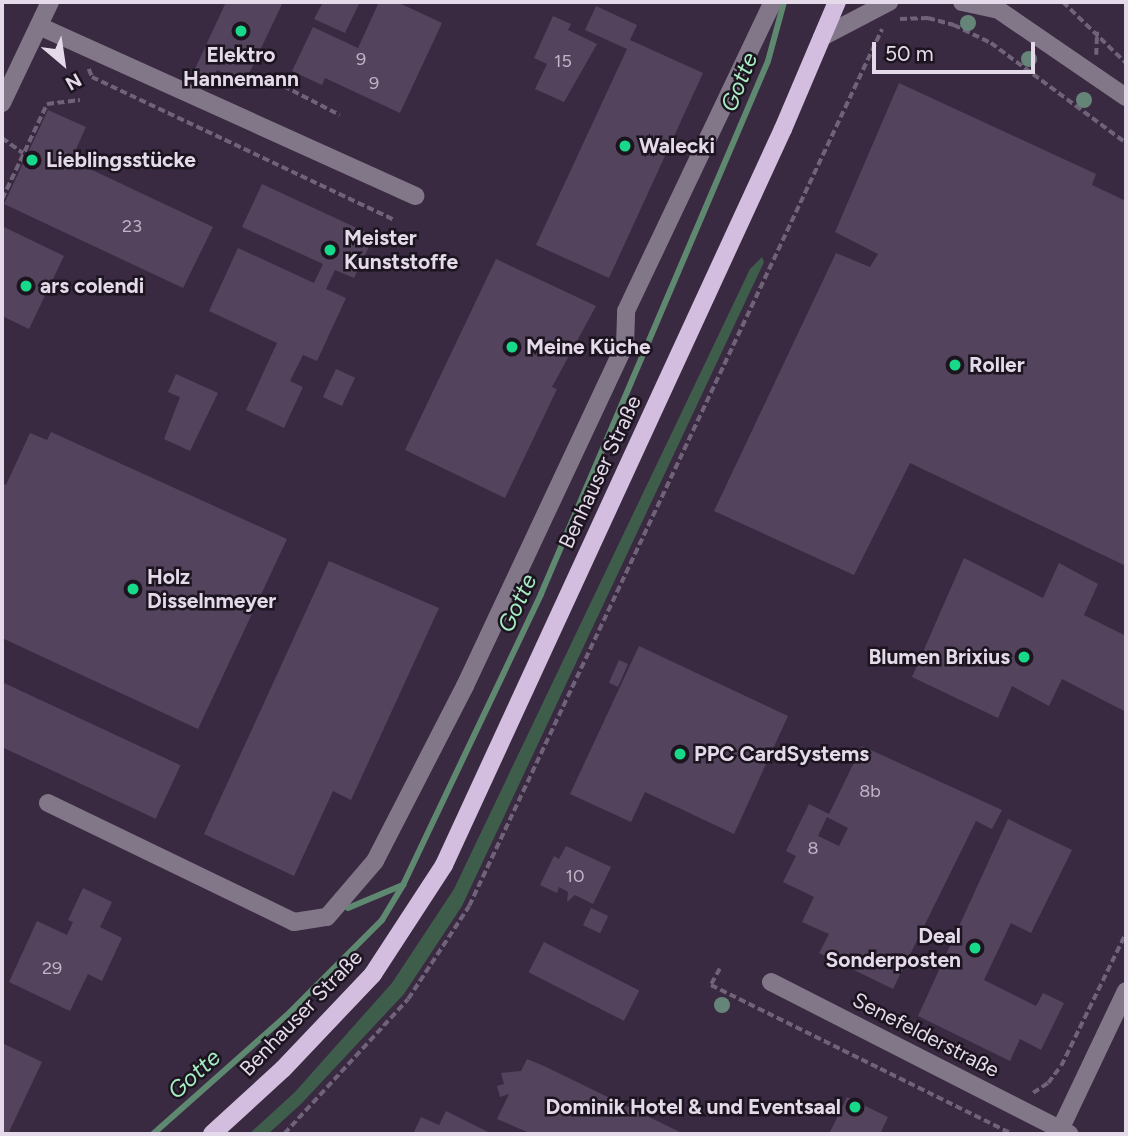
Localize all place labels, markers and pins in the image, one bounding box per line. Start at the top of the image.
marker: Elektro Hannemann [233,23,249,39]
place label: Elektro Hannemann [183,42,299,92]
place label: Walecki [639,133,715,159]
marker: Walecki [617,138,633,154]
place label: Lieblingsstücke [46,147,196,173]
marker: Lieblingsstücke [24,152,40,168]
place label: Meister Kunststoffe [344,225,458,275]
marker: Meister Kunststoffe [322,242,338,258]
place label: ars colendi [40,273,144,299]
marker: ars colendi [18,278,34,294]
place label: Meine Küche [526,334,651,360]
marker: Meine Küche [504,339,520,355]
place label: Roller [969,352,1025,378]
marker: Roller [947,357,963,373]
place label: Holz Disselnmeyer [147,564,276,614]
marker: Holz Disselnmeyer [125,581,141,597]
place label: Blumen Brixius [868,644,1010,670]
marker: Blumen Brixius [1016,649,1032,665]
place label: PPC CardSystems [694,741,869,767]
marker: PPC CardSystems [672,746,688,762]
place label: Deal Sonderposten [826,923,961,973]
marker: Deal Sonderposten [967,940,983,956]
place label: Dominik Hotel & und Eventsaal [546,1094,841,1120]
marker: Dominik Hotel & und Eventsaal [847,1099,863,1115]

